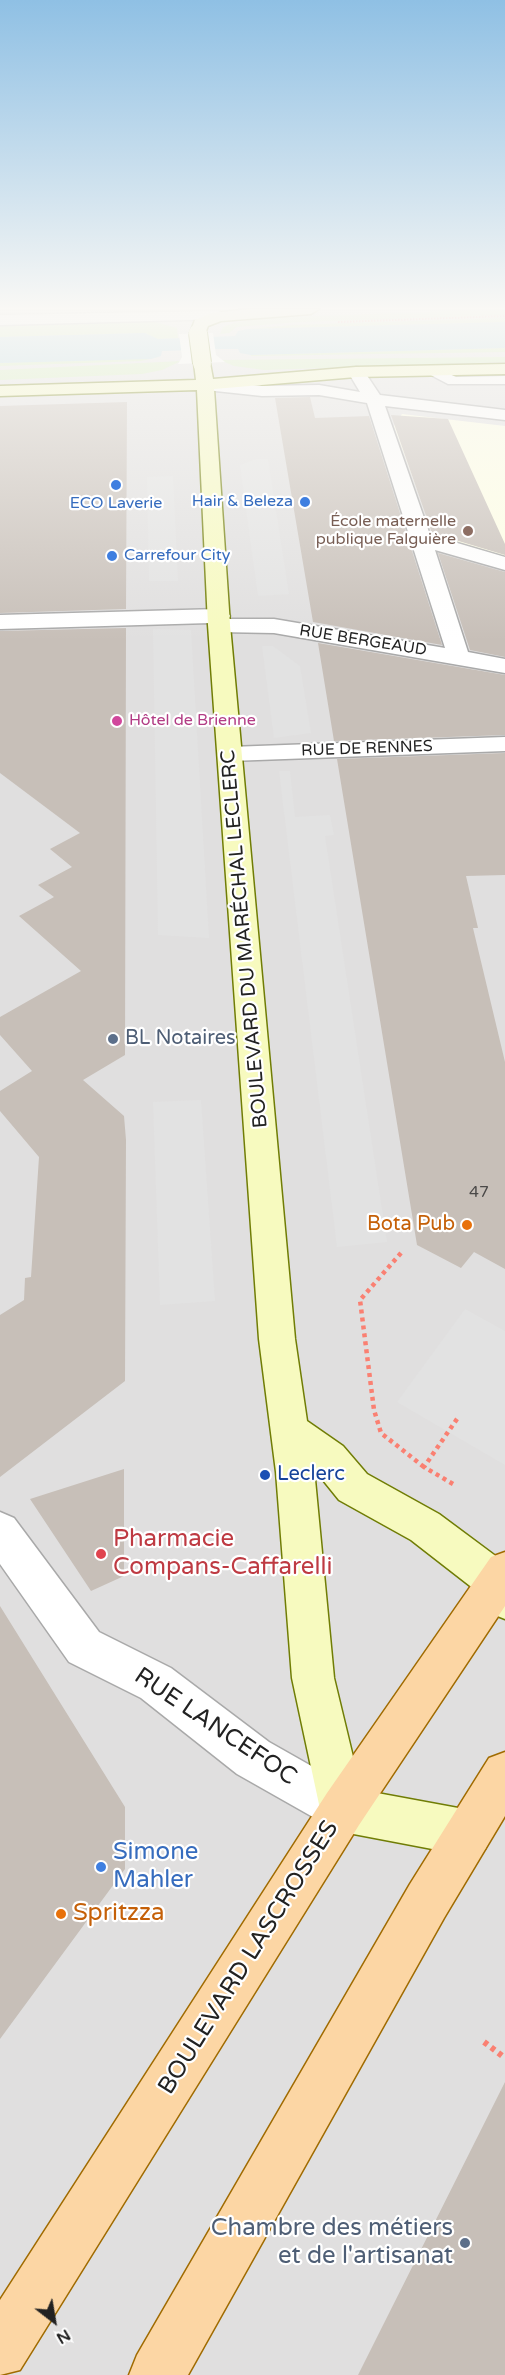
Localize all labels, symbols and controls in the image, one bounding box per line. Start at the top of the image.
marker: ECO Laverie [109,478,123,492]
place label: Hair & Beleza [192,492,293,512]
place label: ECO Laverie [70,494,162,514]
marker: Hair & Beleza [298,495,312,509]
place label: École maternelle publique Falguière [316,512,456,550]
marker: École maternelle publique Falguière [461,524,475,538]
place label: Carrefour City [124,546,230,566]
marker: Carrefour City [105,549,119,563]
street label: RUE BERGEAUD [298,621,428,661]
place label: Hôtel de Brienne [129,711,256,731]
marker: Hôtel de Brienne [110,714,124,728]
street label: RUE DE RENNES [301,737,433,761]
street label: BOULEVARD DU MARÉCHAL LECLERC [217,749,273,1129]
place label: BL Notaires [125,1027,236,1051]
marker: BL Notaires [106,1032,120,1046]
house number: 47 [469,1183,489,1203]
place label: Bota Pub [367,1213,455,1237]
marker: Bota Pub [460,1218,474,1232]
place label: Leclerc [277,1463,345,1487]
marker: Leclerc [258,1468,272,1482]
place label: Pharmacie Compans-Caffarelli [113,1526,332,1582]
marker: Pharmacie Compans-Caffarelli [94,1547,108,1561]
street label: RUE LANCEFOC [128,1662,302,1792]
street label: BOULEVARD LASCROSSES [153,1816,345,2100]
place label: Simone Mahler [113,1839,198,1895]
marker: Simone Mahler [94,1860,108,1874]
place label: Spritzza [73,1900,164,1928]
marker: Spritzza [54,1907,68,1921]
place label: Chambre des métiers et de l'artisanat [211,2215,453,2271]
marker: Chambre des métiers et de l'artisanat [458,2236,472,2250]
north arrow [24,2291,84,2351]
text: N [53,2325,74,2348]

